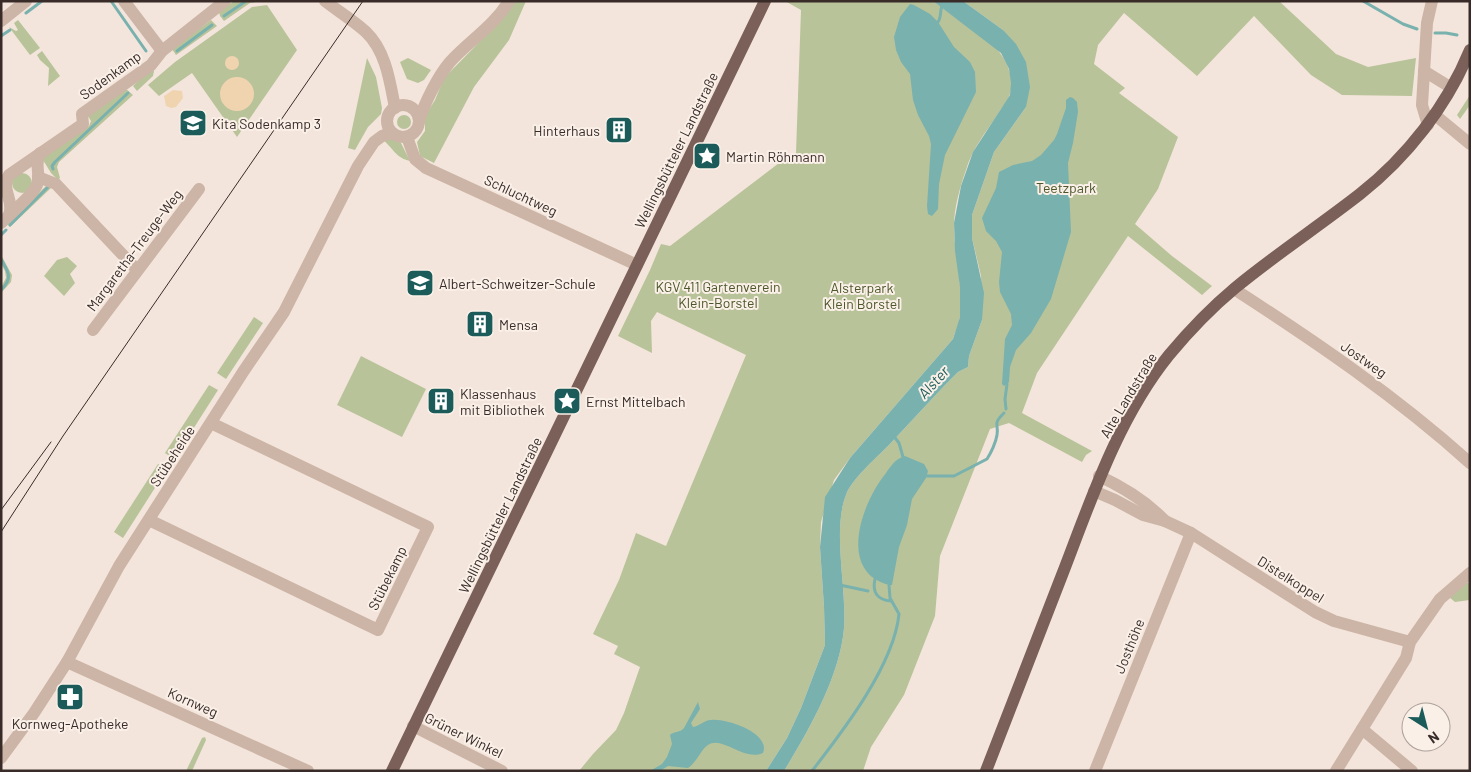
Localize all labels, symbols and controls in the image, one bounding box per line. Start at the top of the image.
street label: Sodenkamp [76,47,144,103]
street label: Wellingsbütteler Landstraße [631,69,721,231]
school or university icon: Kita Sodenkamp 3 [178,108,208,138]
place label: Kita Sodenkamp 3 [212,115,321,132]
building icon: Hinterhaus [604,115,634,145]
place label: Hinterhaus [533,122,600,139]
place icon: Martin Röhmann [692,141,722,171]
place label: Martin Röhmann [726,148,825,165]
street label: Schluchtweg [482,171,560,219]
park label: Teetzpark [1036,179,1096,196]
street label: Margaretha-Treuge-Weg [83,186,185,314]
school or university icon: Albert-Schweitzer-Schule [405,268,435,298]
place label: Albert-Schweitzer-Schule [439,275,596,292]
park label: KGV 411 Gartenverein Klein-Borstel [655,278,781,311]
park label: Alsterpark Klein Borstel [824,279,900,312]
building icon: Mensa [465,309,495,339]
place label: Mensa [499,316,538,333]
street label: Jostweg [1338,337,1390,381]
street label: Alte Landstraße [1096,349,1160,441]
water label: Alster [914,362,953,402]
place label: Klassenhaus mit Bibliothek [460,385,544,418]
building icon: Klassenhaus mit Bibliothek [426,386,456,416]
place icon: Ernst Mittelbach [552,386,582,416]
place label: Ernst Mittelbach [586,393,686,410]
street label: Stübeheide [146,422,198,490]
street label: Wellingsbütteler Landstraße [455,434,545,596]
street label: Stübekamp [364,543,410,613]
street label: Distelkoppel [1255,552,1327,606]
street label: Josthöhe [1110,616,1148,676]
pharmacy icon: Kornweg-Apotheke [55,682,85,712]
street label: Kornweg [165,683,221,721]
north arrow [1401,702,1451,752]
street label: Grüner Winkel [422,709,506,761]
place label: Kornweg-Apotheke [12,715,128,732]
text: N [1425,728,1443,748]

